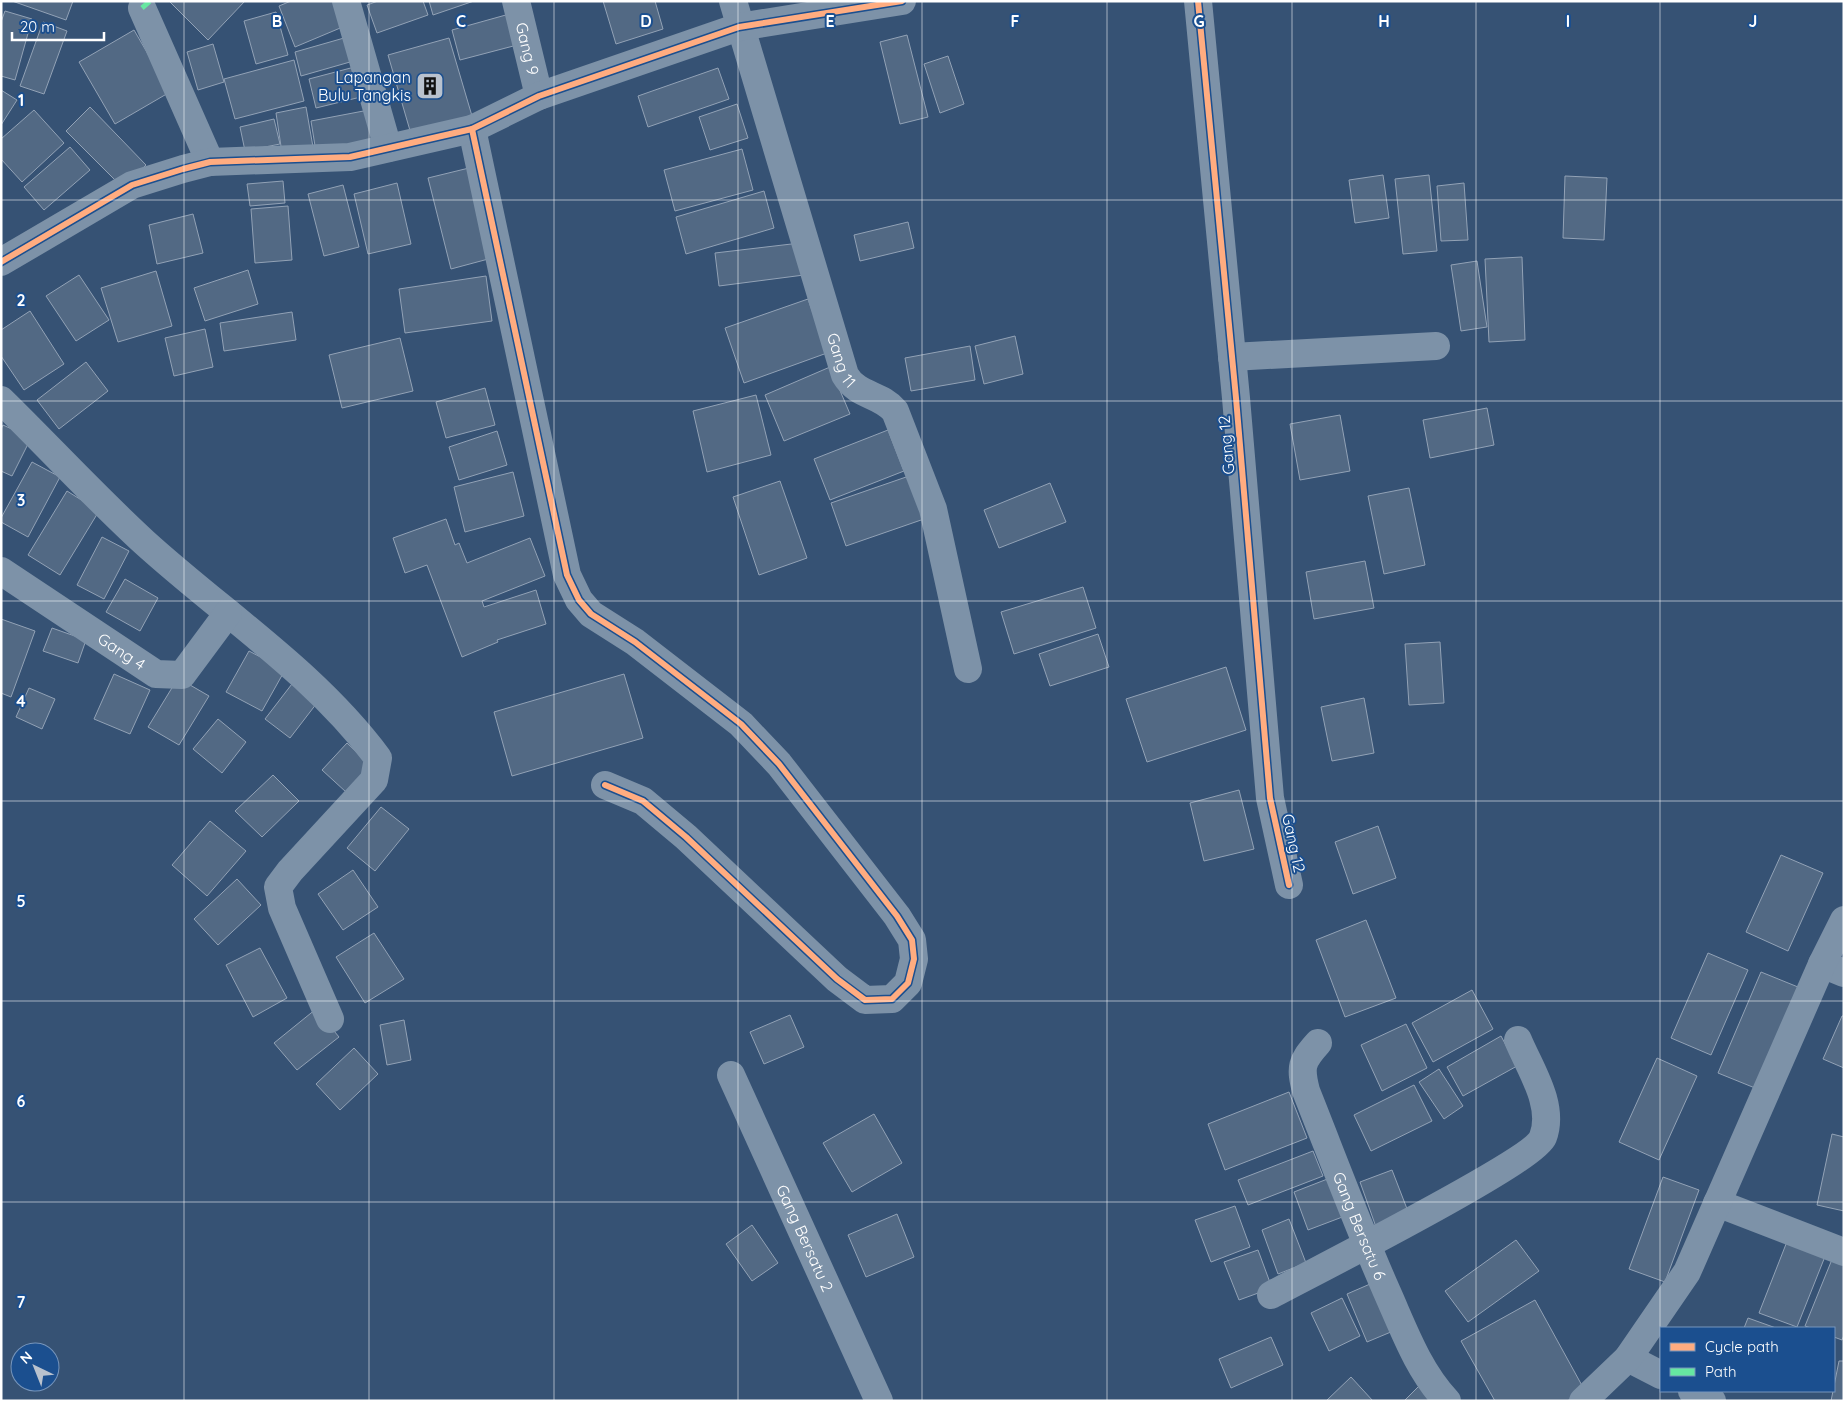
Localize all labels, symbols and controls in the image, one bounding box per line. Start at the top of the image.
scale bar [12,10,105,42]
text: B [272,11,282,31]
text: C [456,11,466,31]
text: D [640,11,652,31]
text: E [825,11,835,31]
text: F [1011,11,1020,31]
text: G [1193,11,1205,31]
text: H [1378,11,1390,31]
text: I [1566,11,1570,31]
text: J [1749,11,1757,31]
text: 20 m [20,17,55,36]
street label: Gang 9 [512,20,544,77]
place label: Lapangan Bulu Tangkis [318,67,411,105]
building icon: Lapangan Bulu Tangkis [415,71,445,101]
text: 1 [18,90,24,110]
text: 2 [16,290,26,310]
street label: Gang 11 [823,330,860,392]
street label: Gang 12 [1213,414,1239,475]
text: 3 [17,490,25,510]
street label: Gang 4 [94,628,149,674]
text: 4 [16,691,26,711]
street label: Gang 12 [1278,812,1310,874]
text: 5 [16,891,26,911]
text: 6 [17,1091,26,1111]
street label: Gang Bersatu 6 [1329,1169,1391,1283]
street label: Gang Bersatu 2 [772,1181,838,1295]
text: 7 [17,1292,26,1312]
legend [1660,1327,1835,1392]
text: Cycle path [1705,1337,1779,1356]
north arrow [10,1342,60,1392]
text: N [16,1347,36,1368]
text: Path [1705,1362,1737,1381]

